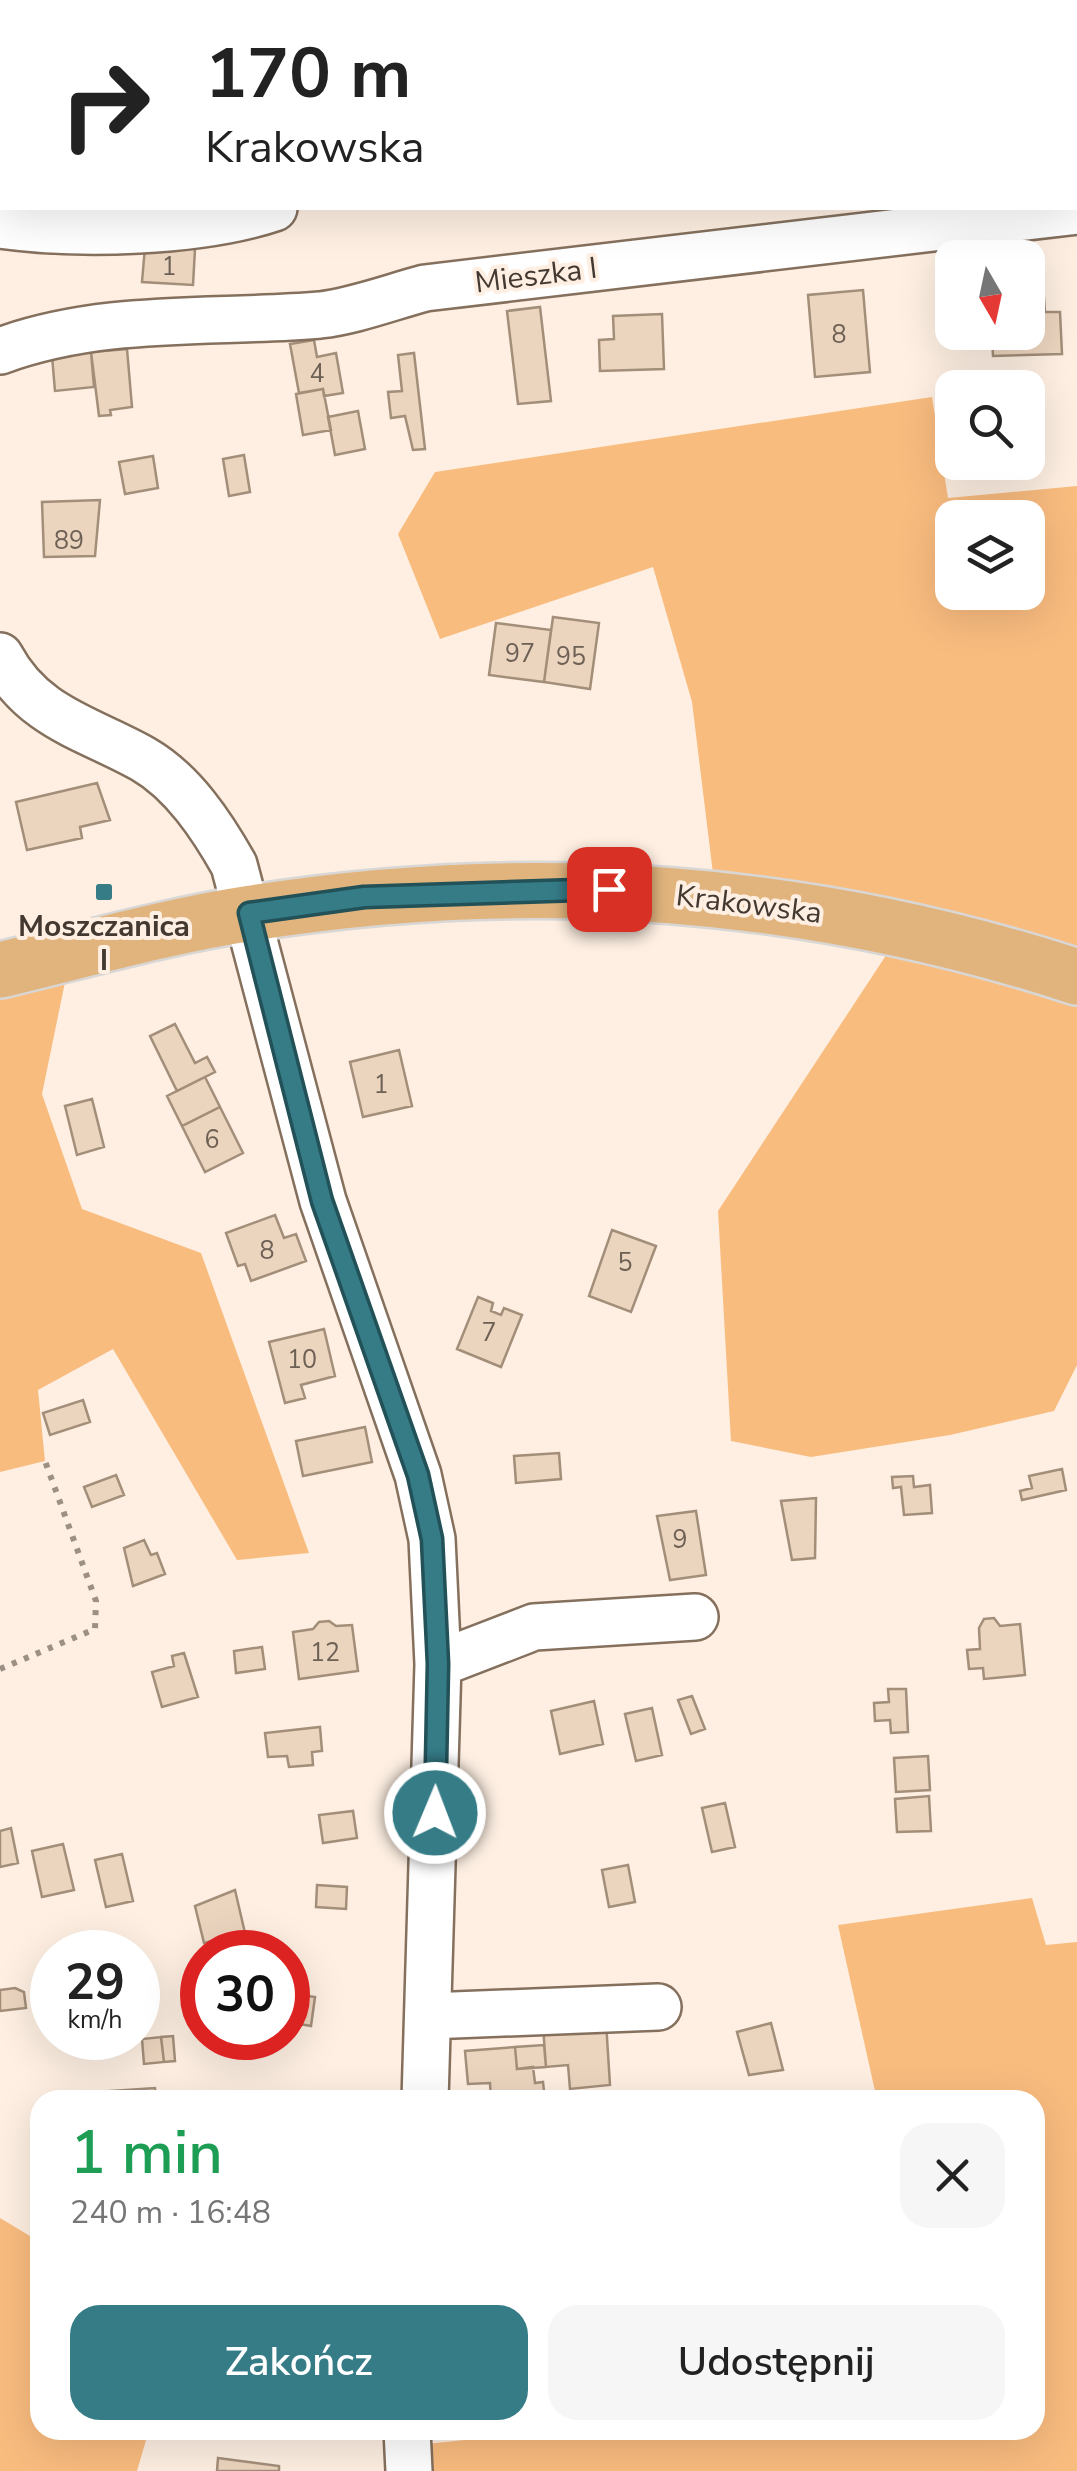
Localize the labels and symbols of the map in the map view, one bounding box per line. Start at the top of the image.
north arrow [935,240,1045,350]
street label: Mieszka I [473,248,600,303]
house number: 1 [161,250,177,284]
house number: 8 [831,318,847,352]
house number: 4 [309,357,325,391]
house number: 89 [54,524,84,558]
house number: 97 [505,637,535,671]
house number: 95 [556,640,586,674]
pin [567,847,652,932]
street label: Krakowska [674,875,824,934]
marker: Moszczanica I [93,881,115,903]
place label: Moszczanica I [18,906,190,981]
house number: 1 [373,1068,389,1102]
house number: 6 [204,1123,220,1157]
house number: 8 [259,1234,275,1268]
house number: 5 [617,1246,633,1280]
house number: 7 [481,1316,497,1350]
house number: 10 [287,1343,317,1377]
house number: 9 [672,1523,688,1557]
house number: 12 [310,1636,340,1670]
position arrow [383,1761,487,1865]
speed limit sign: 30 [180,1930,310,2060]

